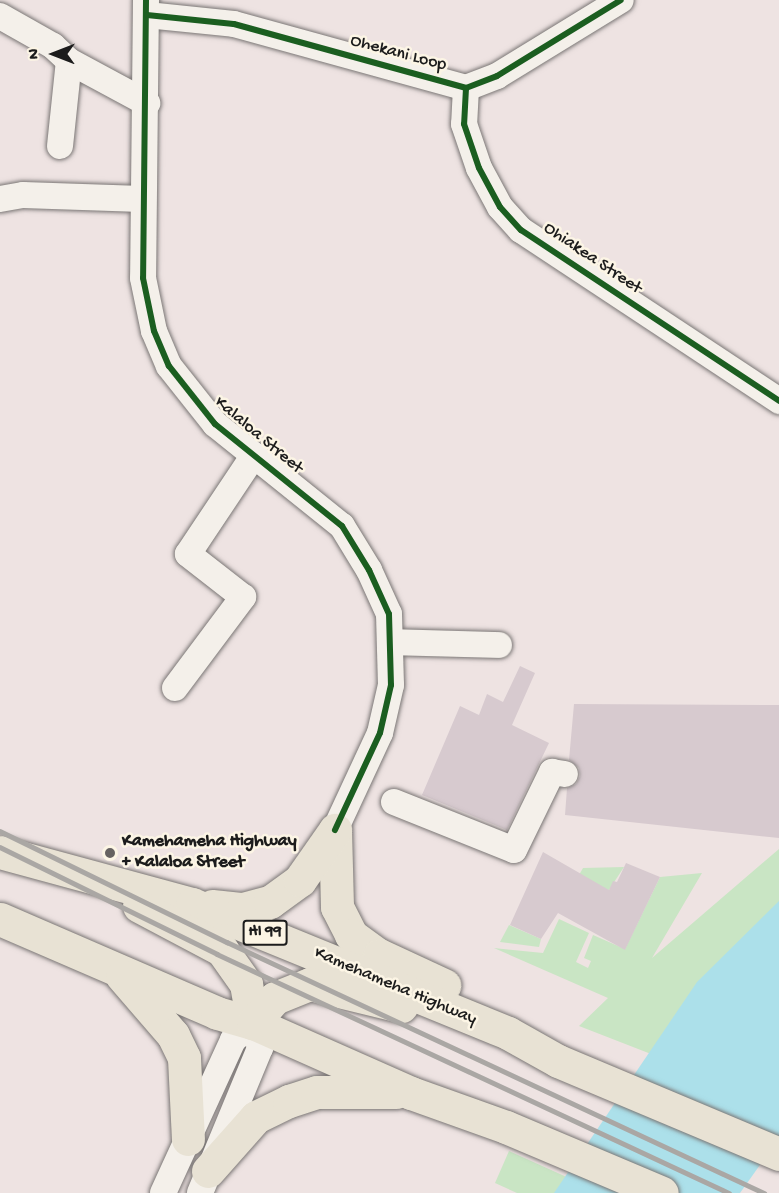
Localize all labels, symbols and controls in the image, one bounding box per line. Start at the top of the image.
north arrow [24,24,84,84]
street label: Ohekani Loop [348,31,448,77]
text: N [26,49,45,59]
street label: Ohiakea Street [539,218,645,300]
street label: Kalaloa Street [209,393,307,479]
place label: Kamehameha Highway + Kalaloa Street [122,832,297,874]
marker: Kamehameha Highway + Kalaloa Street [103,846,117,860]
road number: HI 99 [242,920,288,946]
street label: Kamehameha Highway [310,943,480,1031]

